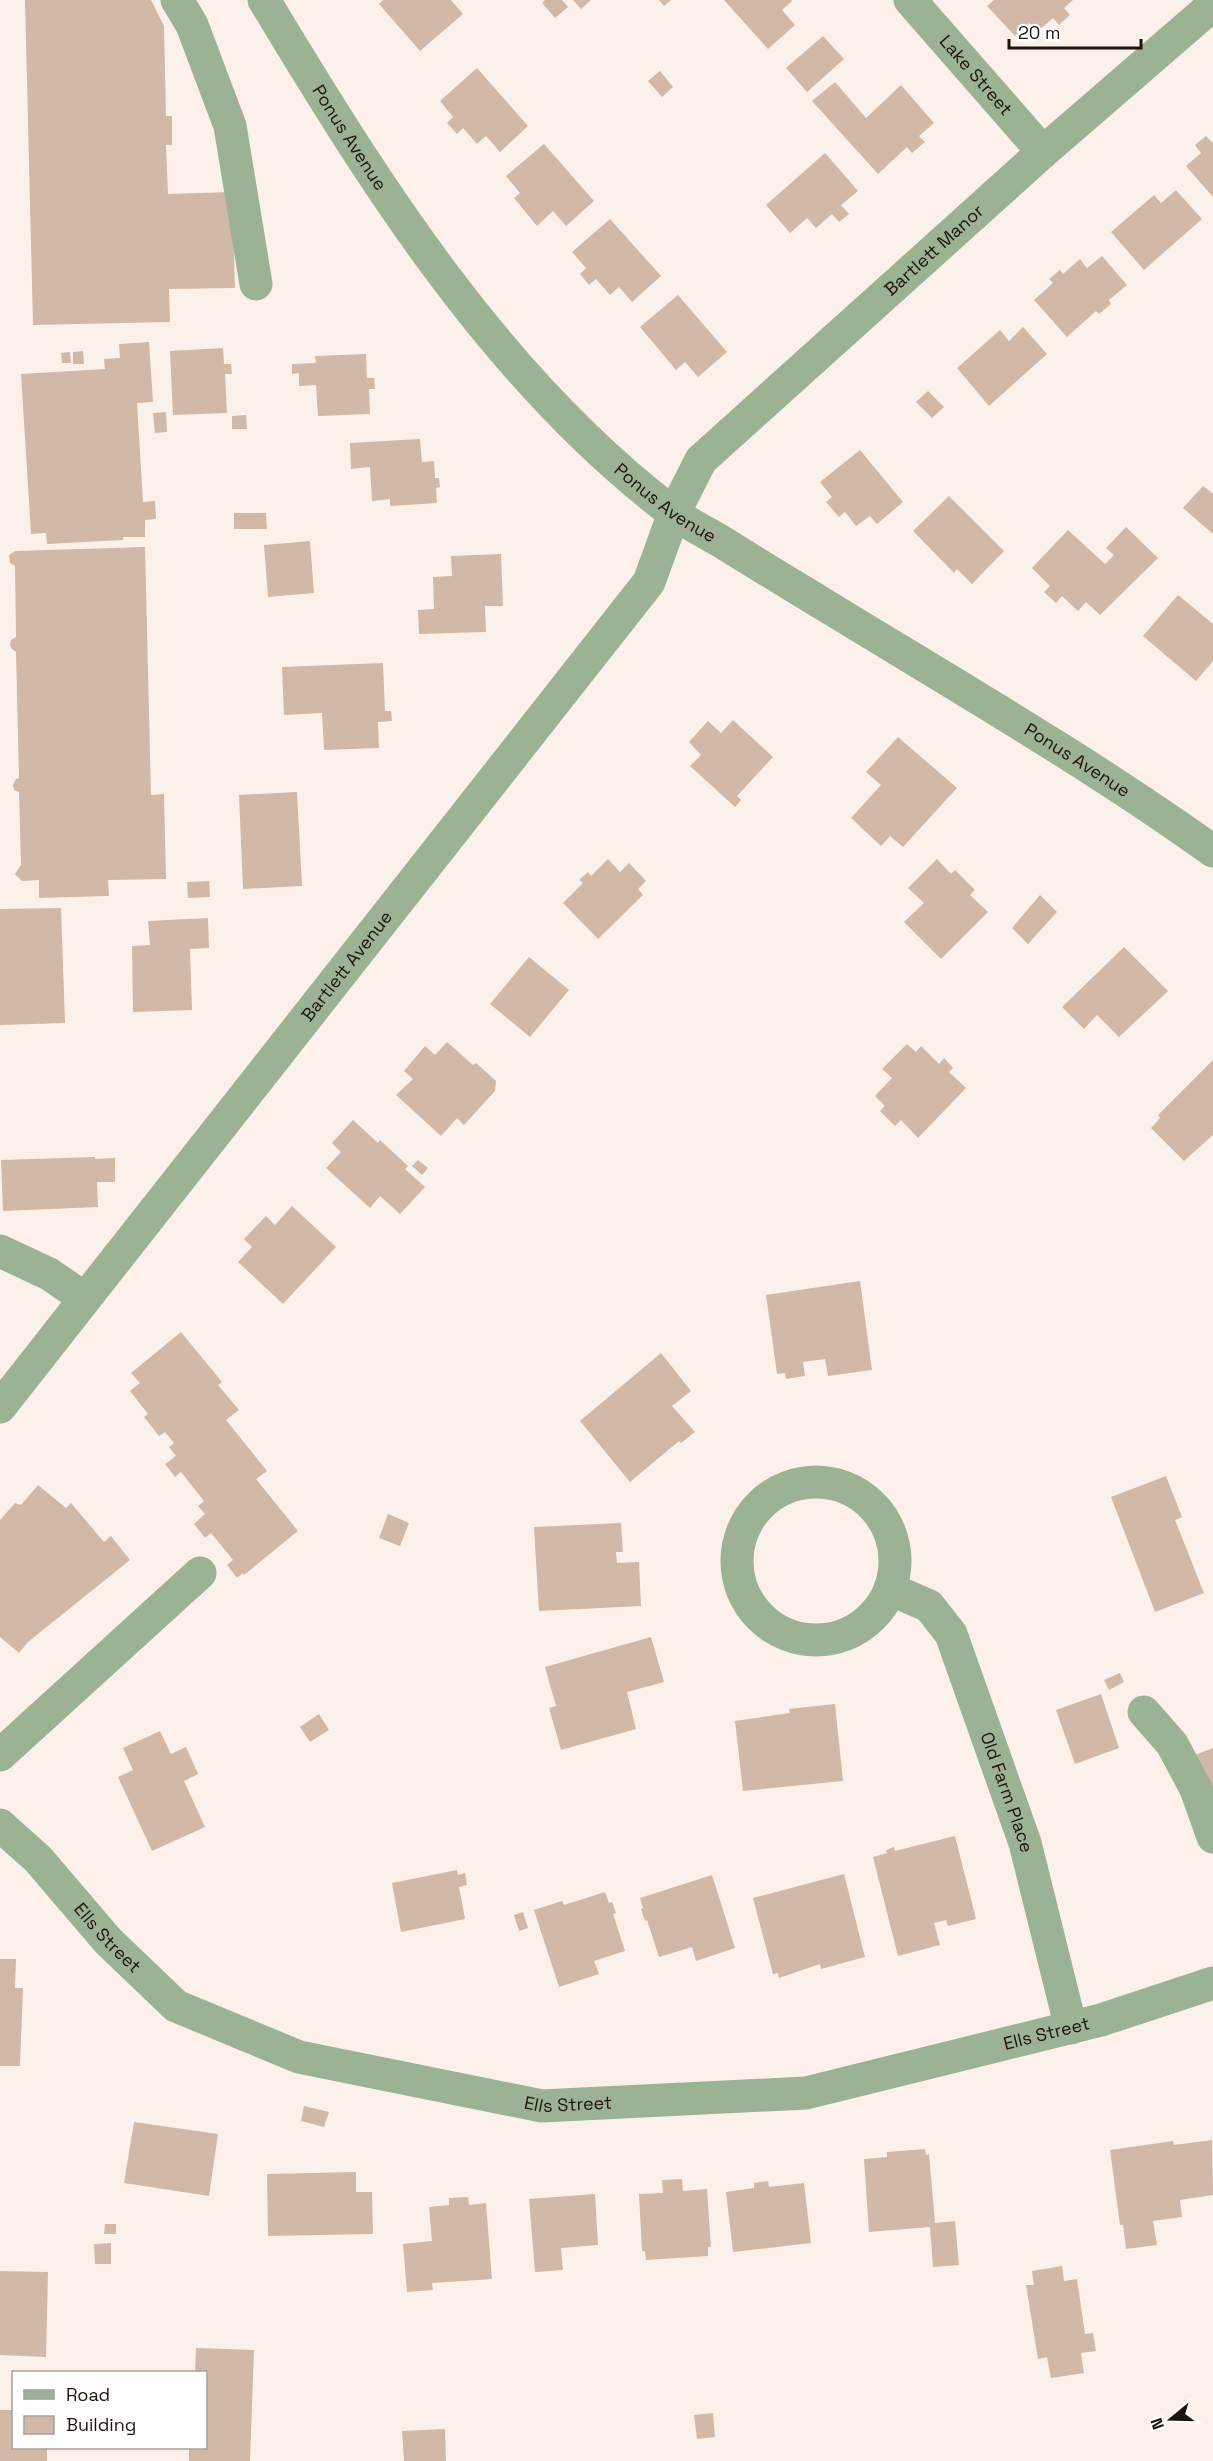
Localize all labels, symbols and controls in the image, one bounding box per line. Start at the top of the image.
scale bar [1009,12,1141,50]
text: 20 m [1018,21,1061,44]
street label: Lake Street [935,30,1018,120]
street label: Ponus Avenue [307,80,392,195]
street label: Bartlett Manor [879,199,988,301]
street label: Ponus Avenue [610,458,720,547]
street label: Ponus Avenue [1020,718,1135,802]
street label: Bartlett Avenue [296,906,397,1026]
street label: Old Farm Place [976,1729,1039,1855]
street label: Ells Street [69,1898,146,1977]
street label: Ells Street [1001,2011,1092,2055]
street label: Ells Street [522,2091,613,2117]
legend [12,2371,207,2449]
text: Road [66,2383,110,2406]
north arrow [1141,2389,1201,2449]
text: Building [66,2413,136,2436]
text: N [1146,2415,1169,2432]

